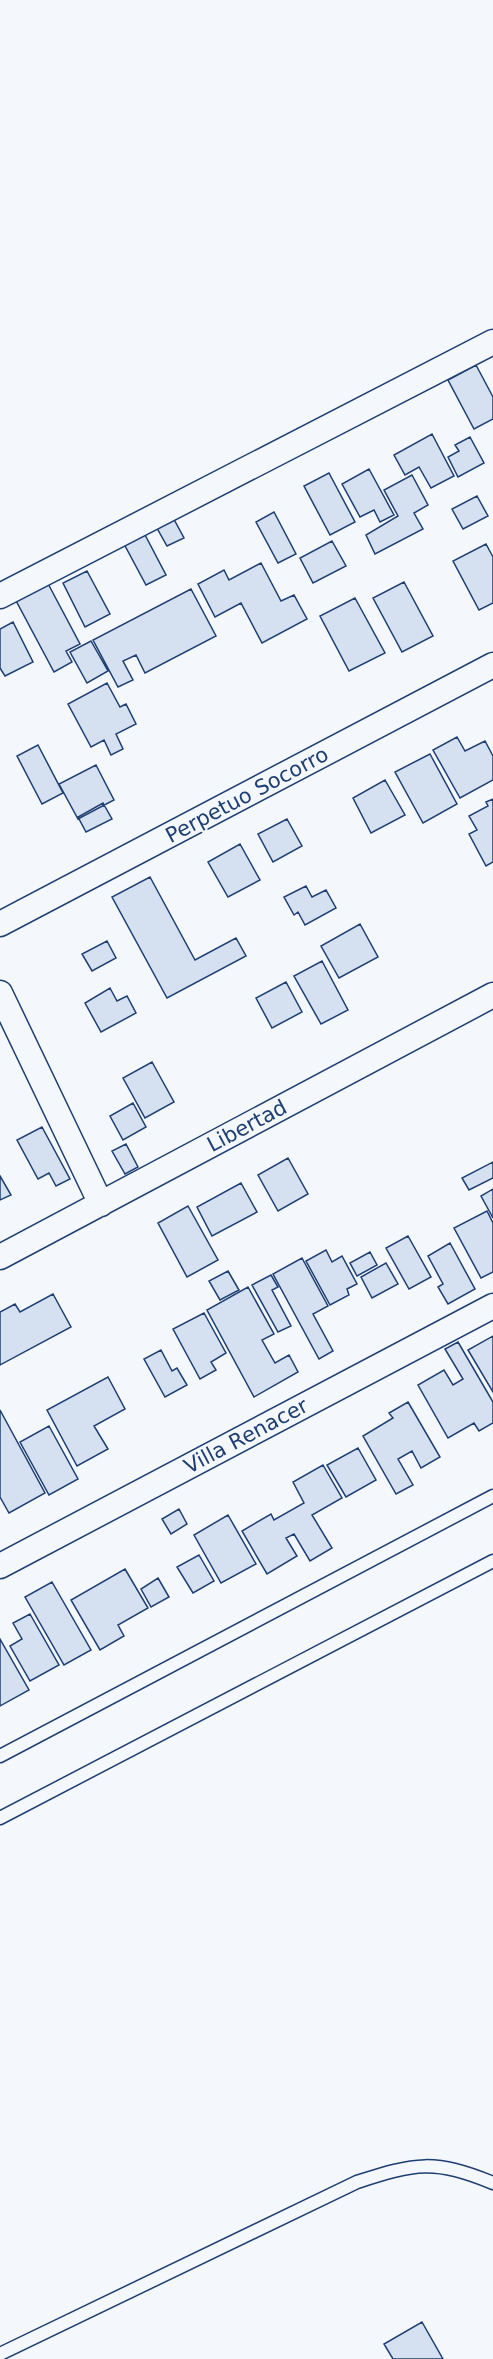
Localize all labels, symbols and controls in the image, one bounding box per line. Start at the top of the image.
street label: Perpetuo Socorro [162,742,332,848]
street label: Libertad [203,1095,291,1157]
street label: Villa Renacer [180,1393,312,1479]

